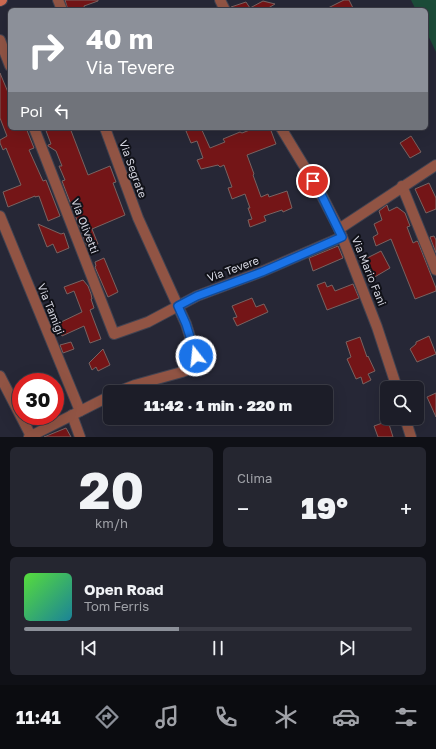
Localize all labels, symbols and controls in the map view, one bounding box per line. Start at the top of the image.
text: 40 m [86,22,153,55]
icon: right [20,24,72,76]
text: Via Tevere [86,56,175,78]
icon: left [51,100,73,122]
text: Poi [20,102,43,120]
street label: Via Segrate [117,138,150,199]
pin [296,164,330,198]
icon: arrive [302,170,324,192]
street label: Via Olivetti [69,196,102,255]
street label: Via Mario Fani [350,234,389,308]
street label: Via Tevere [205,253,260,284]
street label: Via Tamigi [35,281,68,336]
position arrow [175,335,217,377]
speed limit sign: 30 [12,373,64,425]
map controls [380,381,424,425]
button: search [380,381,424,425]
text: 11:42 · 1 min · 220 m [144,396,292,414]
text: 20 [79,458,144,520]
text: Clima [237,470,272,486]
text: 19° [301,490,348,526]
text: − [237,495,249,522]
text: + [400,495,412,522]
text: km/h [95,515,128,531]
text: Open Road [84,580,164,598]
text: Tom Ferris [84,598,149,614]
icon: previous [78,637,100,659]
icon: pause [207,637,229,659]
icon: next [336,637,358,659]
icon: directions [93,703,121,731]
icon: music [153,703,181,731]
icon: phone [212,703,240,731]
icon: climate [272,703,300,731]
icon: car [332,703,360,731]
icon: filters [392,703,420,731]
text: 11:41 [16,706,61,728]

